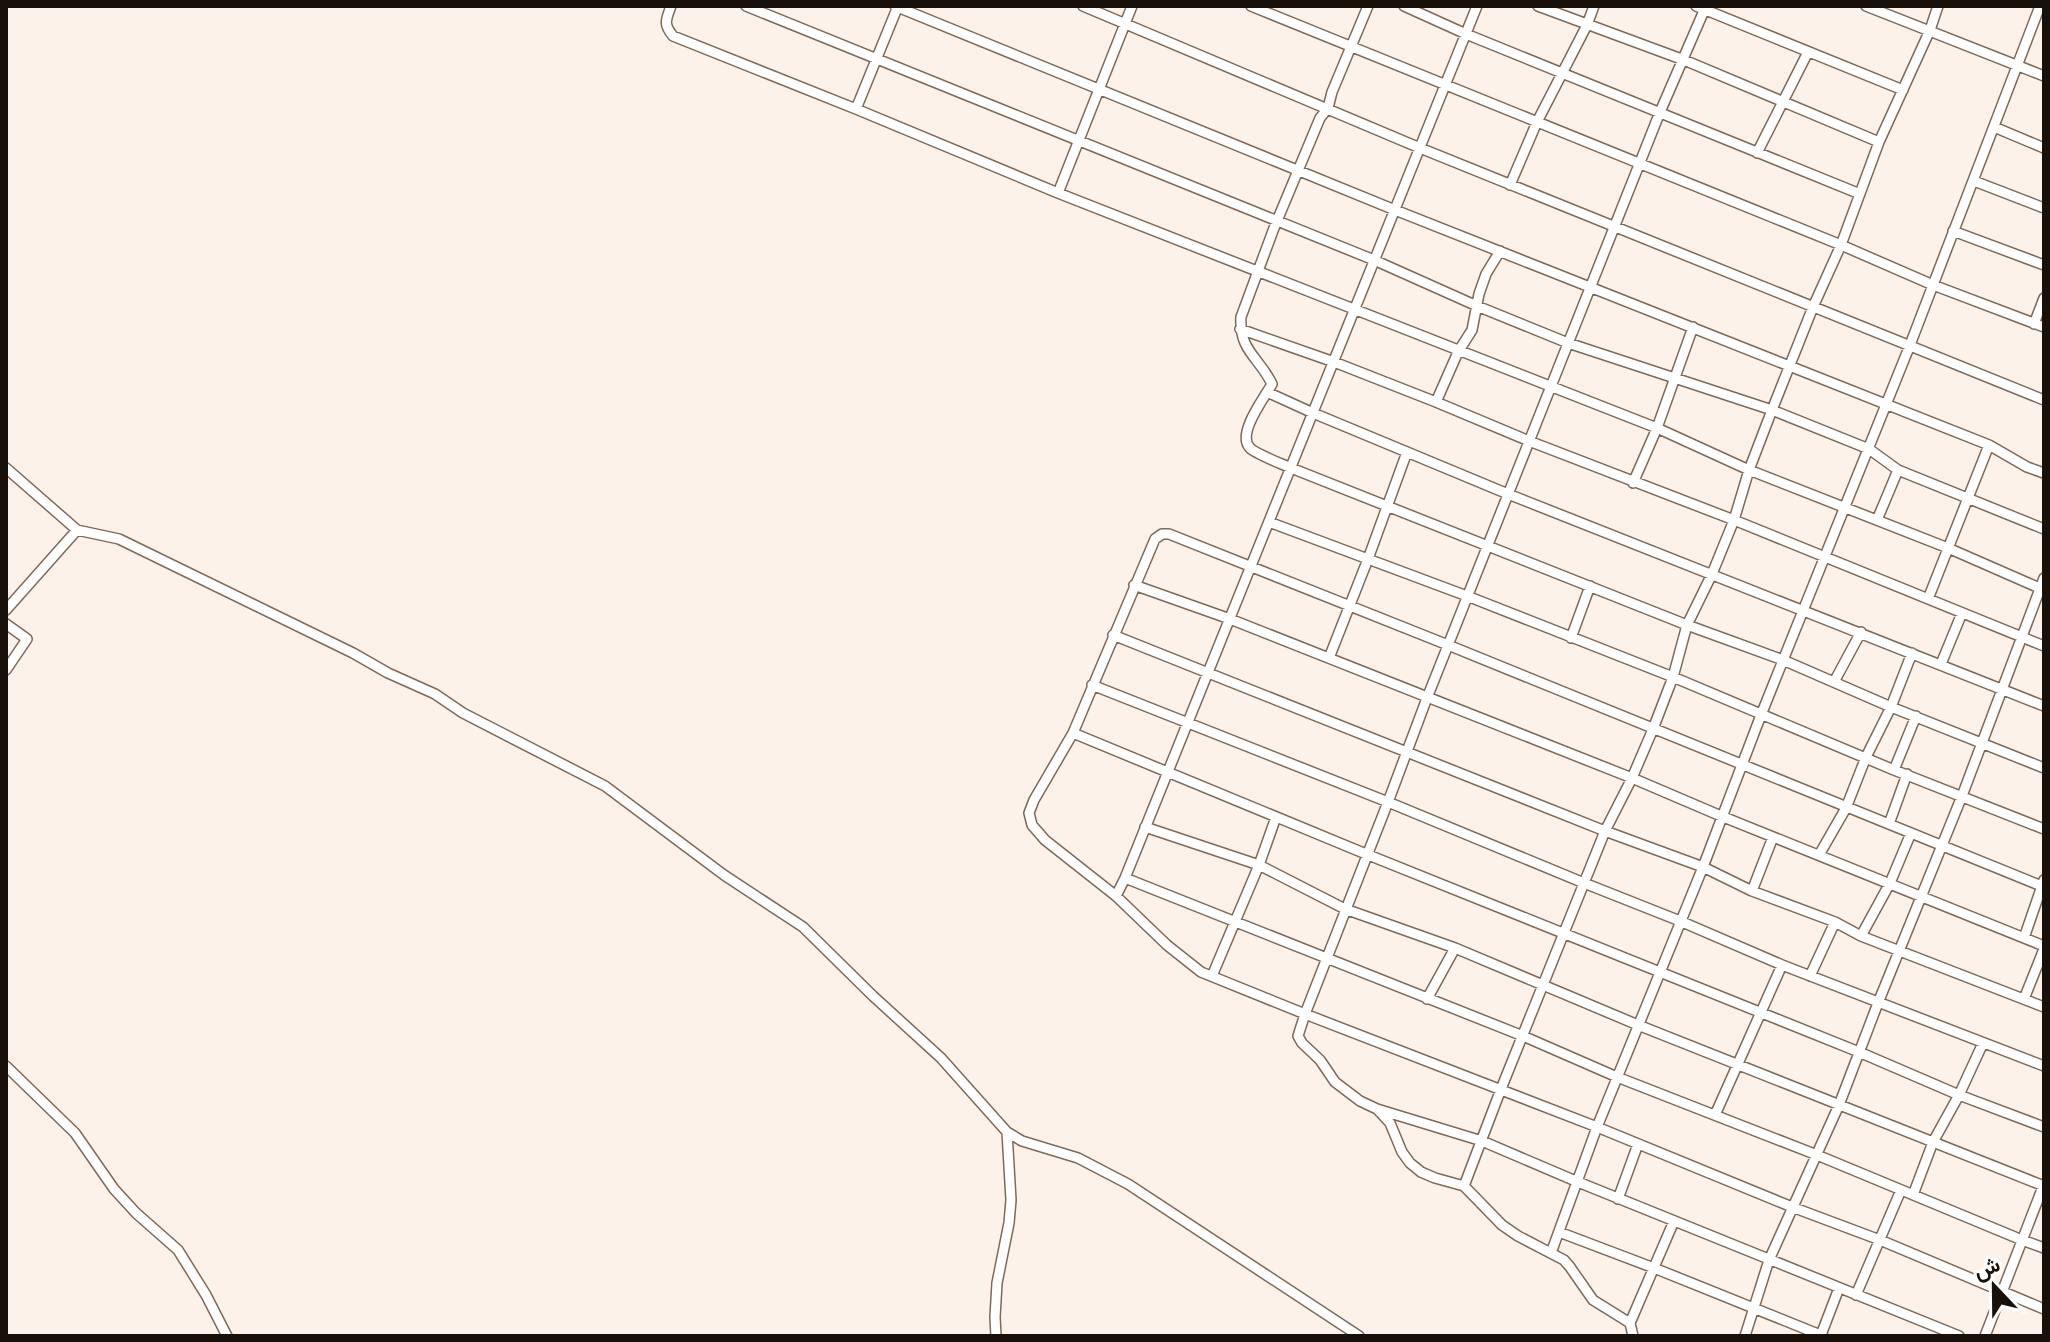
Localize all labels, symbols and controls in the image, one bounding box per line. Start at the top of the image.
north arrow [1954,1246,2034,1326]
text: ش [1970,1251,2004,1285]

